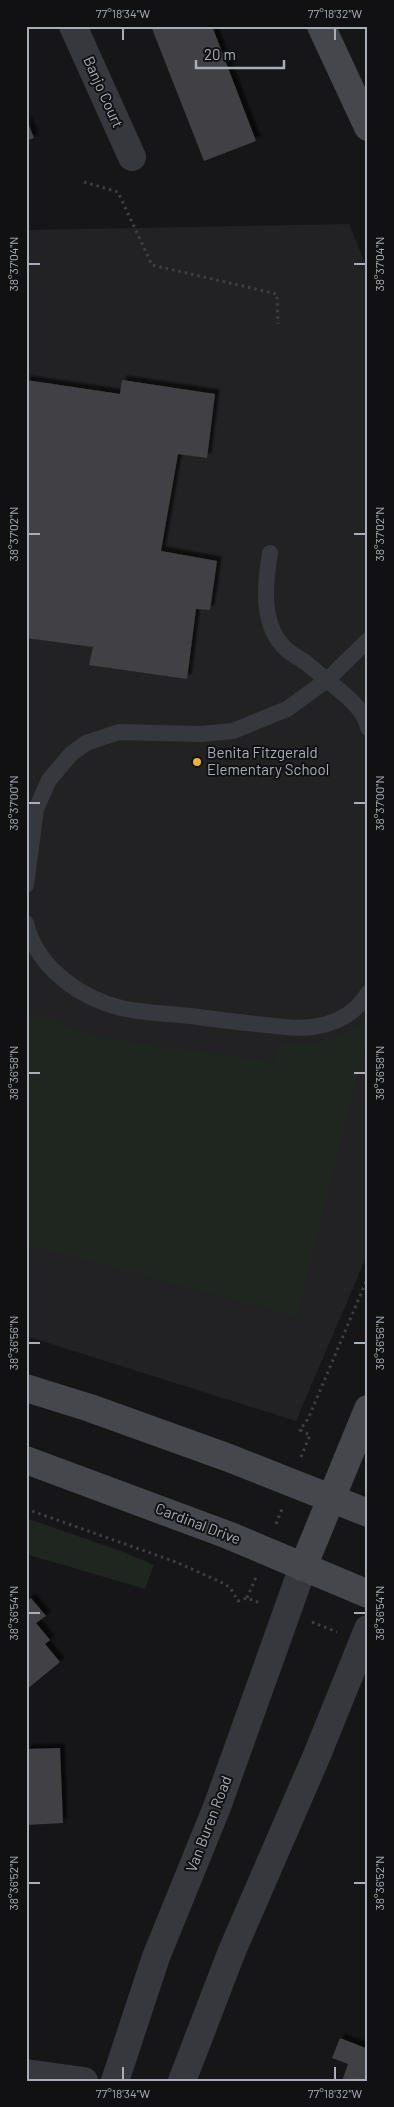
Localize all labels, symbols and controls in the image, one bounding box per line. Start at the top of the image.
text: 77°18'34"W [96,6,151,20]
text: 77°18'32"W [308,6,363,20]
scale bar [196,38,284,70]
text: 20 m [204,45,236,63]
street label: Banjo Court [80,53,128,130]
text: 38°37'04"N [6,237,20,291]
text: 38°37'04"N [372,237,386,291]
text: 38°37'02"N [6,507,20,561]
text: 38°37'02"N [372,507,386,561]
place label: Benita Fitzgerald Elementary School [207,743,329,778]
marker: Benita Fitzgerald Elementary School [191,756,203,768]
text: 38°37'00"N [6,775,20,831]
text: 38°37'00"N [372,775,386,831]
text: 38°36'58"N [6,1046,20,1100]
text: 38°36'58"N [372,1046,386,1100]
text: 38°36'56"N [6,1316,20,1370]
text: 38°36'56"N [372,1316,386,1370]
street label: Cardinal Drive [153,1499,243,1548]
text: 38°36'54"N [6,1586,20,1640]
text: 38°36'54"N [372,1586,386,1640]
street label: Van Buren Road [181,1773,235,1874]
text: 38°36'52"N [6,1856,20,1910]
text: 38°36'52"N [372,1856,386,1910]
text: 77°18'34"W [96,2086,151,2100]
text: 77°18'32"W [308,2086,363,2100]

